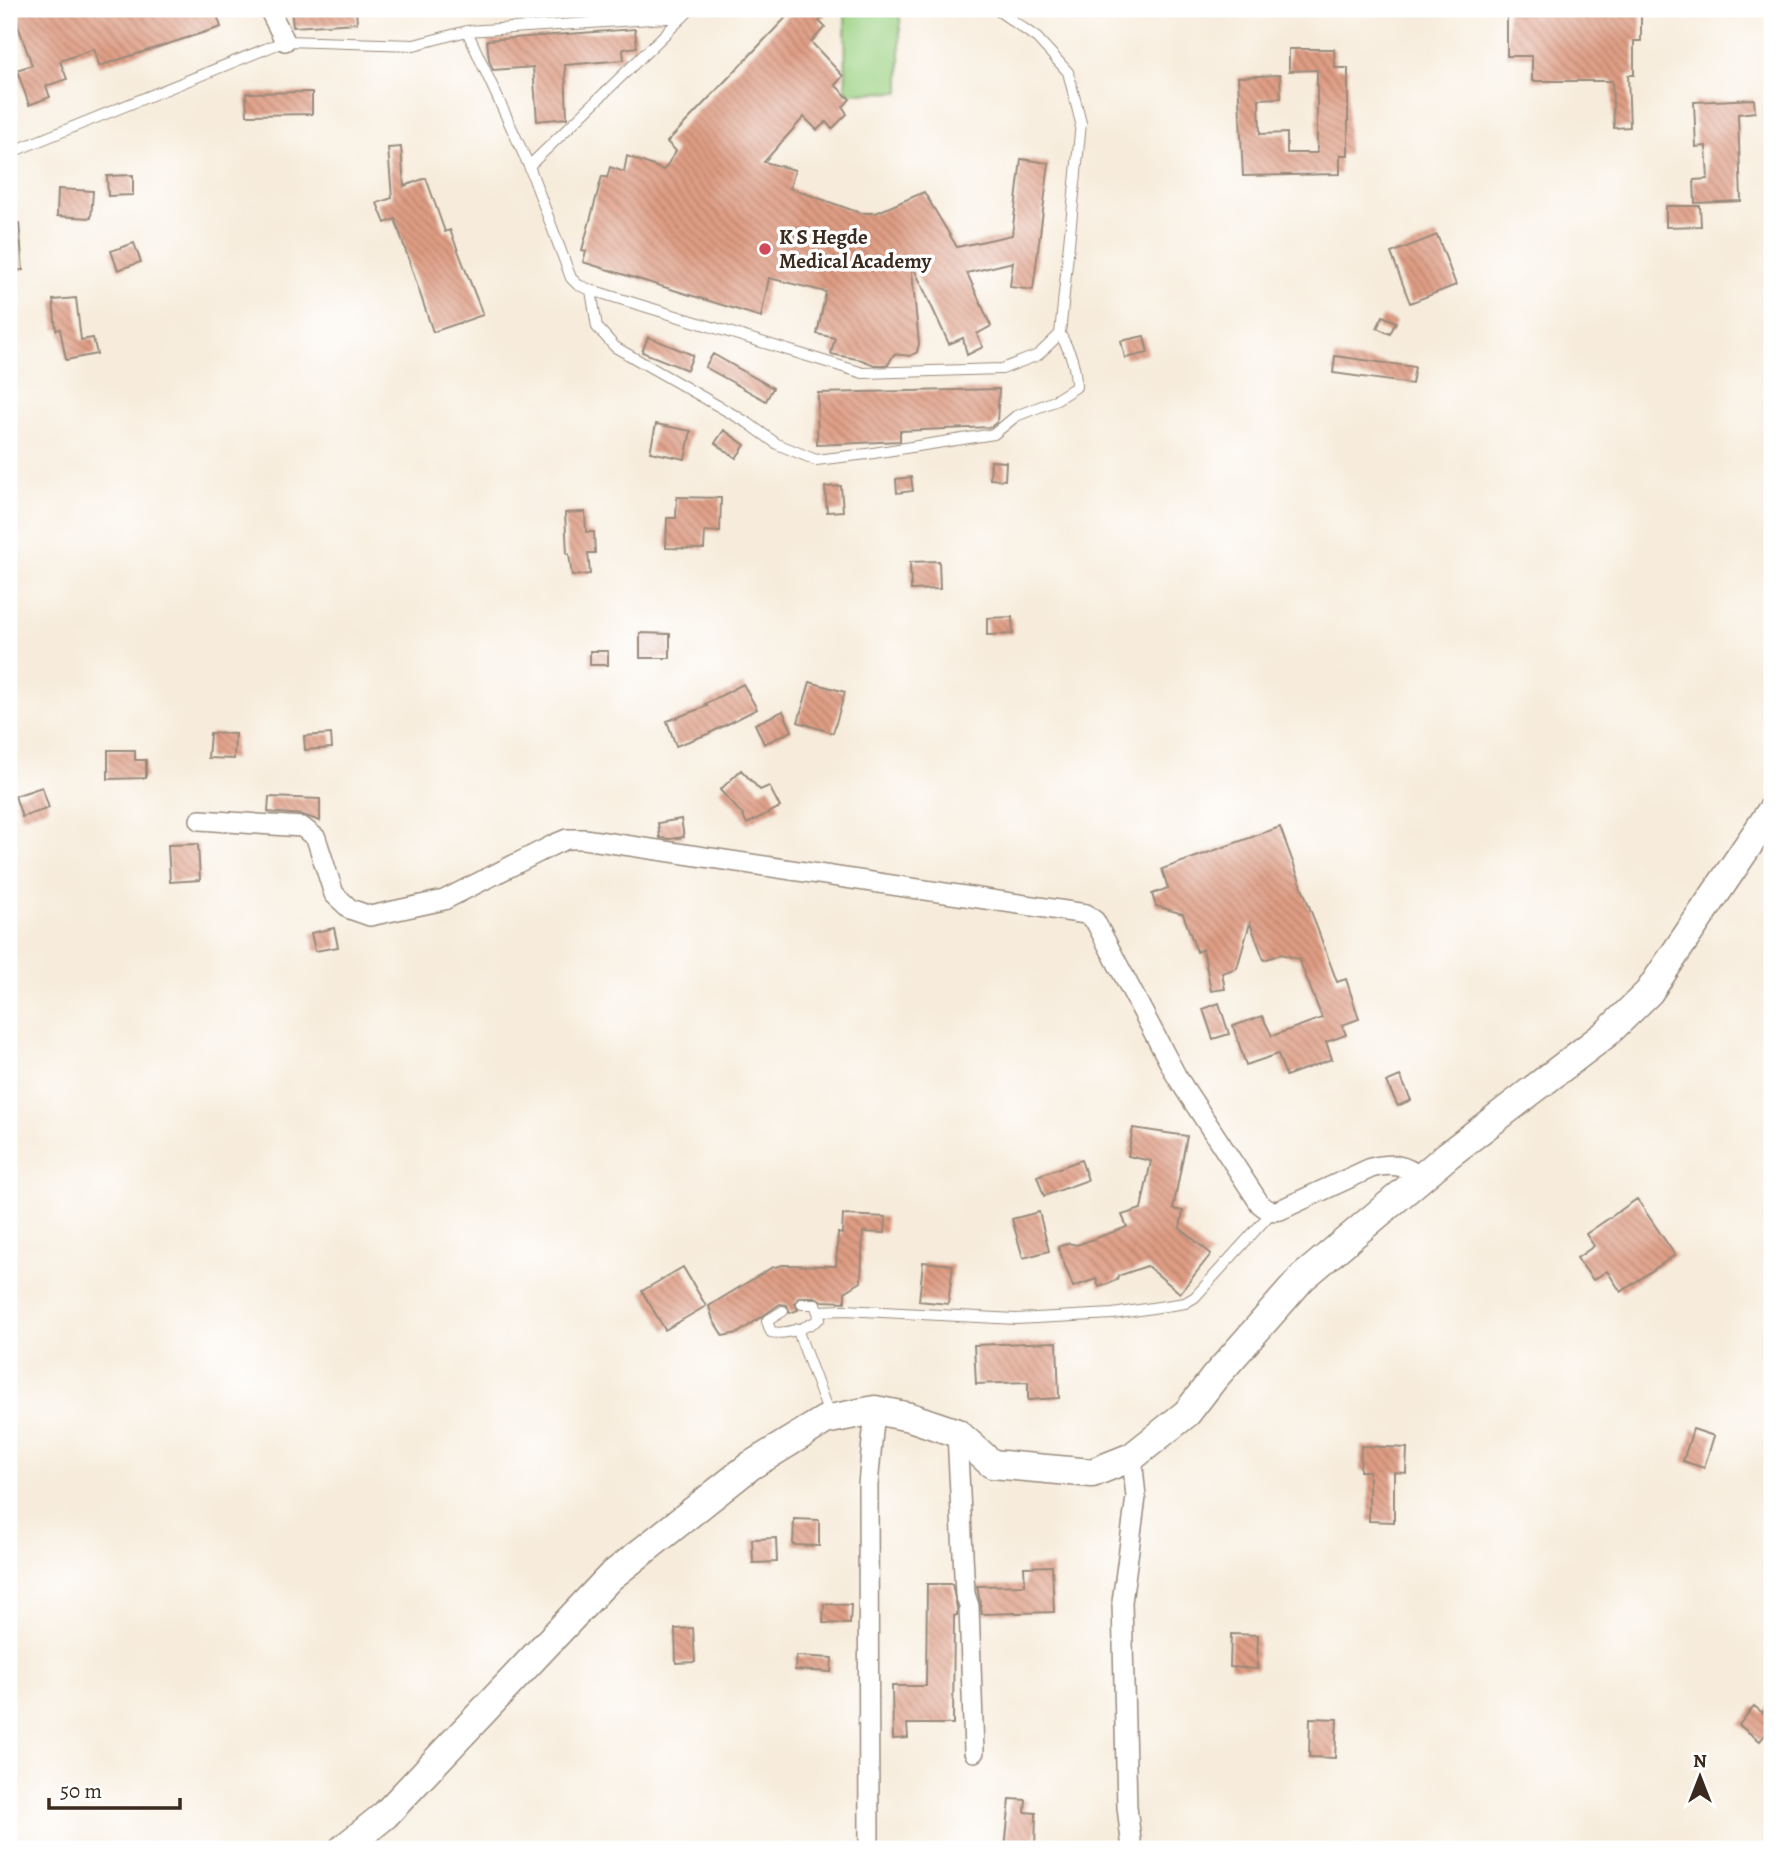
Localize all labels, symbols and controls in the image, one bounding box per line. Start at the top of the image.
place label: K S Hegde Medical Academy [779,223,933,275]
marker: K S Hegde Medical Academy [757,241,773,257]
north arrow [1666,1742,1736,1812]
text: N [1693,1748,1707,1774]
scale bar [49,1767,180,1811]
text: 50 m [60,1777,102,1805]

